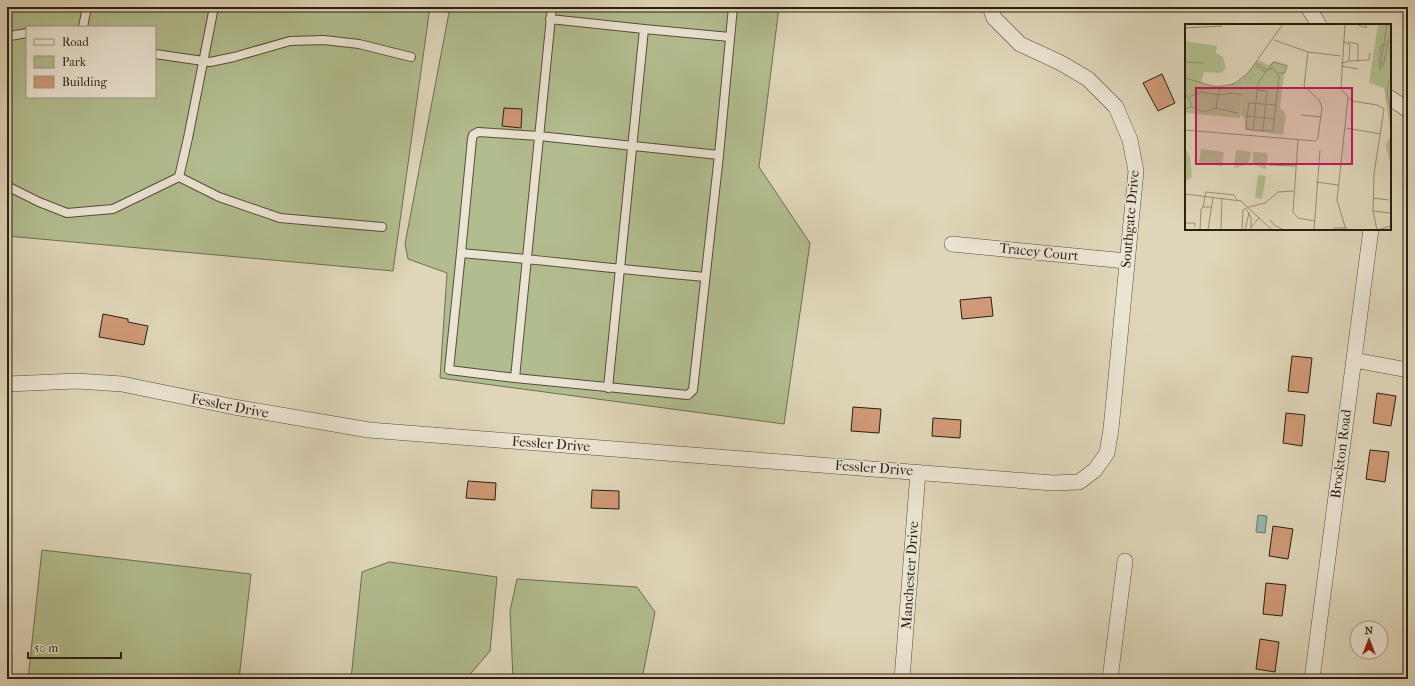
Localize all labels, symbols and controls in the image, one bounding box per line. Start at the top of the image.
inset map [1185,24,1391,230]
legend [26,26,156,98]
text: Road [62,35,89,49]
text: Park [62,55,87,69]
text: Building [62,75,107,89]
street label: Southgate Drive [1117,169,1143,269]
street label: Tracey Court [999,239,1079,265]
street label: Fessler Drive [190,390,270,422]
street label: Brockton Road [1327,408,1355,500]
street label: Fessler Drive [511,433,591,455]
street label: Fessler Drive [834,457,914,479]
street label: Manchester Drive [898,520,922,630]
north arrow [1349,620,1389,660]
text: N [1365,624,1374,637]
scale bar [28,634,121,660]
text: 50 m [34,641,58,655]

